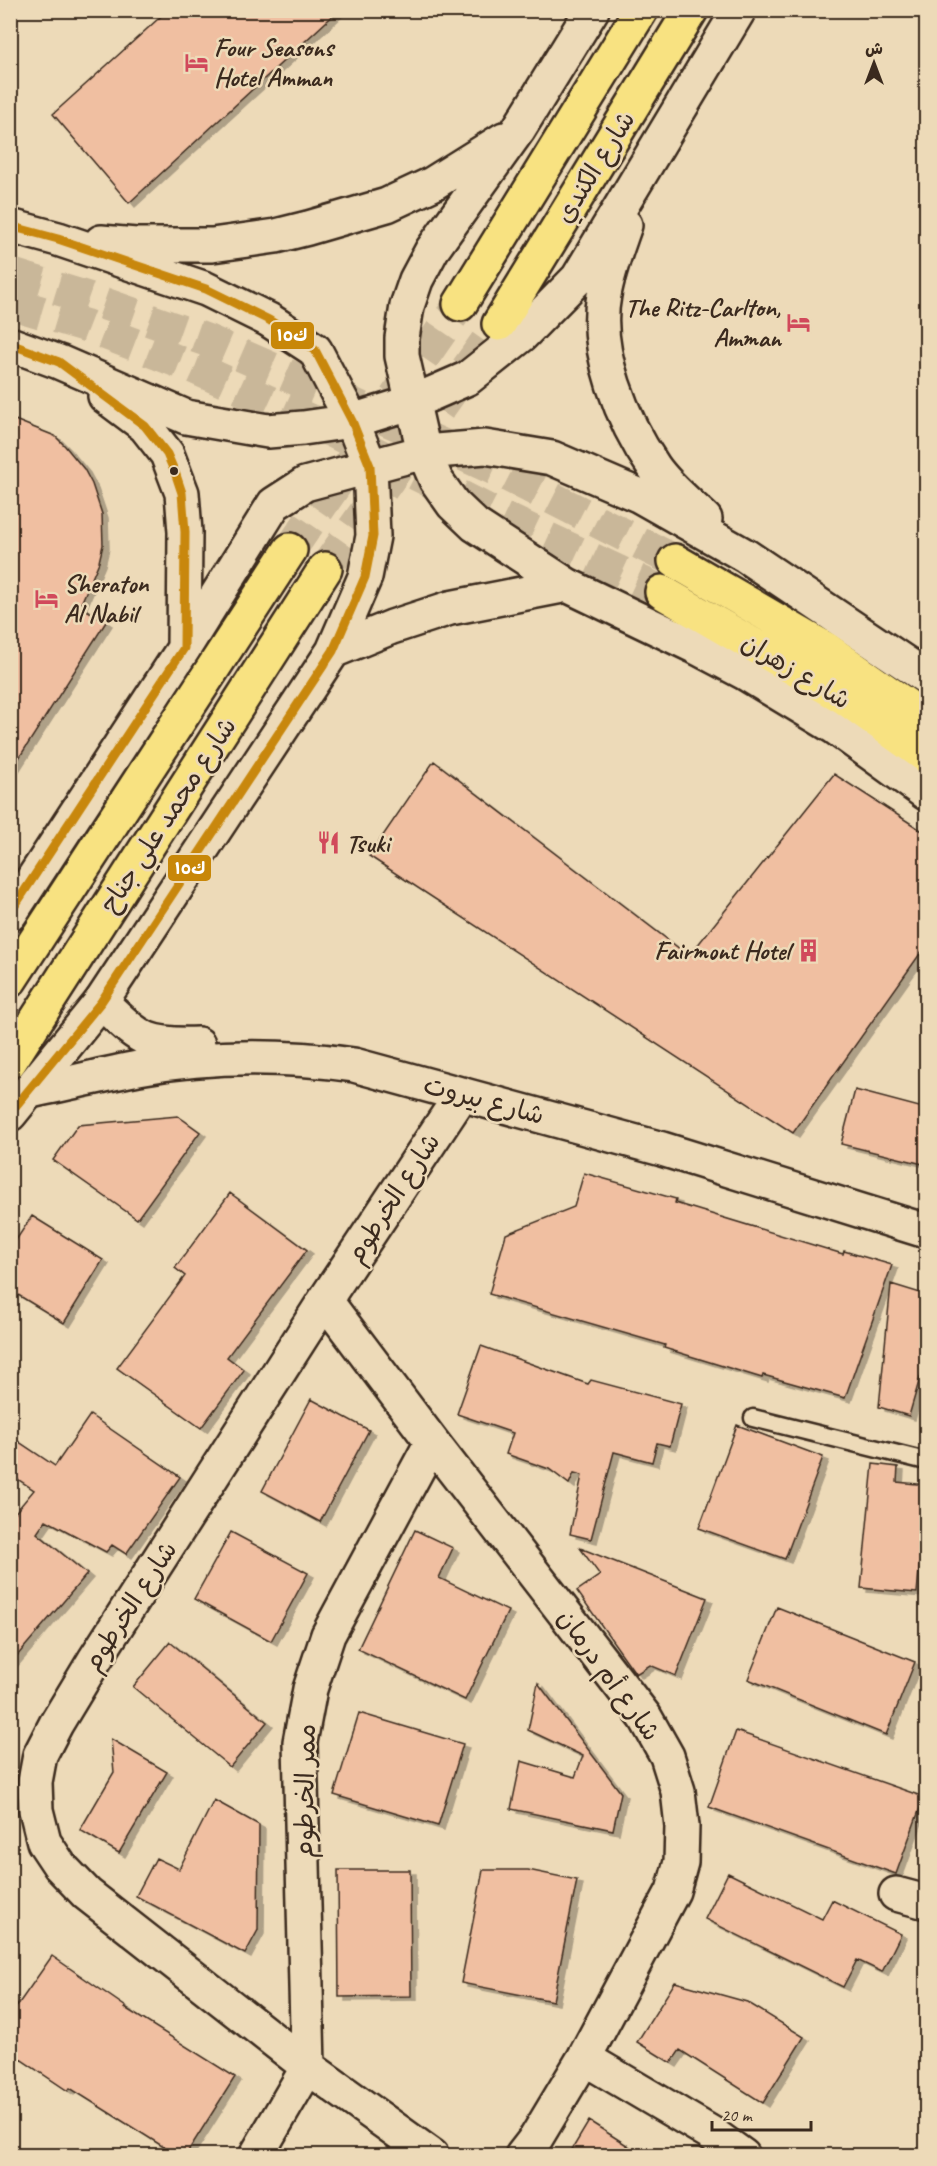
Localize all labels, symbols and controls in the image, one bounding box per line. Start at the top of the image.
place label: Four Seasons Hotel Amman [214,31,336,94]
north arrow [844,33,904,93]
text: ش [865,39,883,59]
hotel icon: Four Seasons Hotel Amman [183,49,209,75]
street label: شارع الكندي [548,105,644,230]
place label: The Ritz-Carlton, Amman [625,291,783,354]
hotel icon: The Ritz-Carlton, Amman [786,309,812,335]
line badge: ك١٥ [270,321,315,350]
text: ك١٥ [277,326,307,346]
unlabelled marker [168,465,180,477]
place label: Sheraton Al Nabil [64,567,149,630]
hotel icon: Sheraton Al Nabil [33,585,59,611]
street label: شارع زهران [735,625,857,717]
street label: شارع محمد علي جناح [92,711,249,922]
place label: Tsuki [346,827,392,860]
restaurant icon: Tsuki [315,830,341,856]
line badge: ك١٥ [167,854,212,882]
text: ك١٥ [175,859,205,879]
place label: Fairmont Hotel [654,934,795,967]
building icon: Fairmont Hotel [795,937,821,963]
street label: شارع بيروت [420,1068,548,1133]
street label: شارع الخرطوم [339,1127,450,1271]
street label: شارع الخرطوم [76,1535,187,1679]
street label: شارع أم درمان [548,1603,668,1749]
street label: ممر الخرطوم [287,1723,326,1859]
scale bar [712,2094,811,2132]
text: 20 m [721,2104,754,2126]

